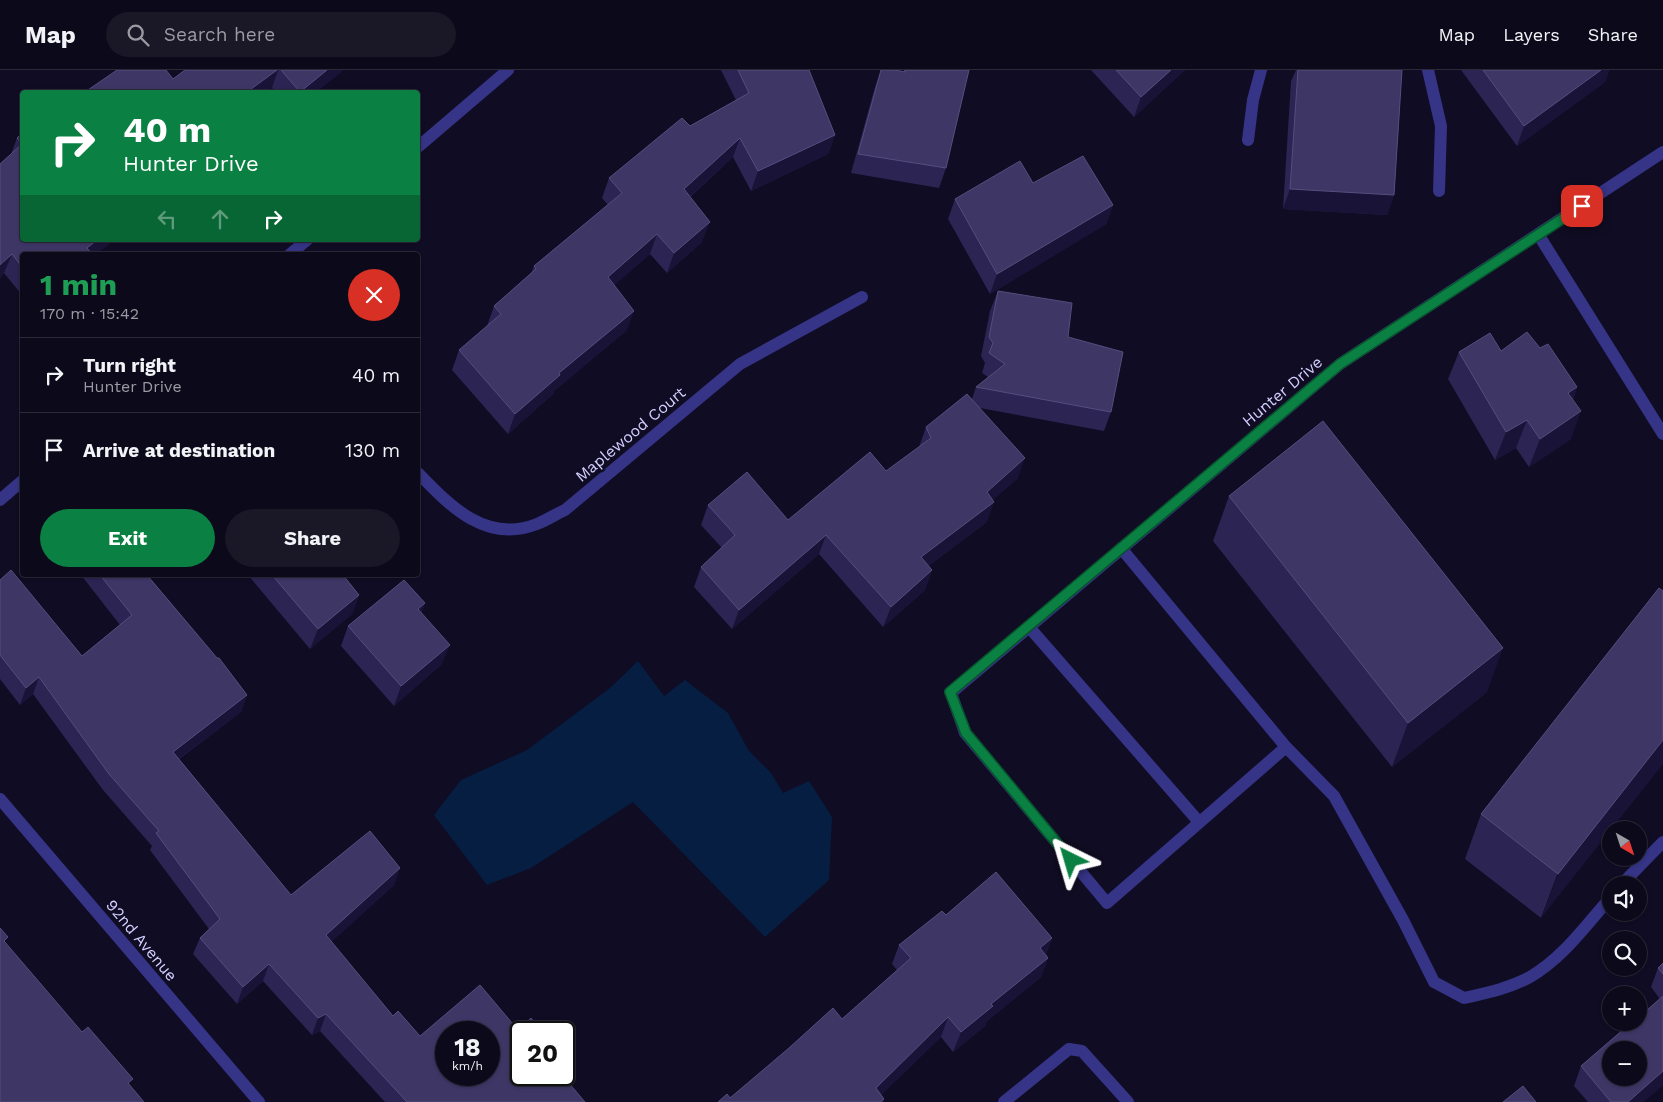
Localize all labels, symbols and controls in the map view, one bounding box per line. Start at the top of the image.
search box [106,12,456,57]
text: Map [25,21,76,49]
icon: search [124,21,152,49]
text: Search here [164,23,275,46]
text: Map [1438,24,1475,45]
text: Layers [1503,24,1560,45]
text: Share [1588,24,1638,45]
text: 40 m [123,109,211,151]
icon: right [40,110,105,175]
text: Hunter Drive [123,151,259,176]
pin [1561,185,1603,227]
icon: arrive [1568,192,1596,220]
icon: left [153,205,181,233]
icon: ahead [206,205,234,233]
icon: right [259,205,287,233]
text: 1 min [40,267,117,302]
button: close [348,269,400,321]
text: 170 m · 15:42 [40,304,139,323]
street label: Hunter Drive [1238,352,1326,430]
text: Turn right [83,354,176,377]
icon: right [40,361,68,389]
text: 40 m [352,364,400,387]
text: Hunter Drive [83,377,182,396]
street label: Maplewood Court [572,383,689,486]
icon: arrive [40,436,68,464]
text: Arrive at destination [83,439,275,462]
text: 130 m [345,439,400,462]
button: Exit [40,509,215,567]
button: Share [225,509,400,567]
north arrow [1602,821,1648,866]
map controls [1602,821,1647,1086]
position arrow [1044,833,1096,885]
button: sound [1602,876,1647,921]
street label: 92nd Avenue [102,896,181,985]
button: search [1602,931,1647,976]
button: + [1602,986,1647,1031]
speed limit sign: 20 [510,1021,575,1086]
text: 18 [454,1033,481,1062]
button: − [1602,1041,1647,1086]
text: km/h [452,1059,483,1073]

